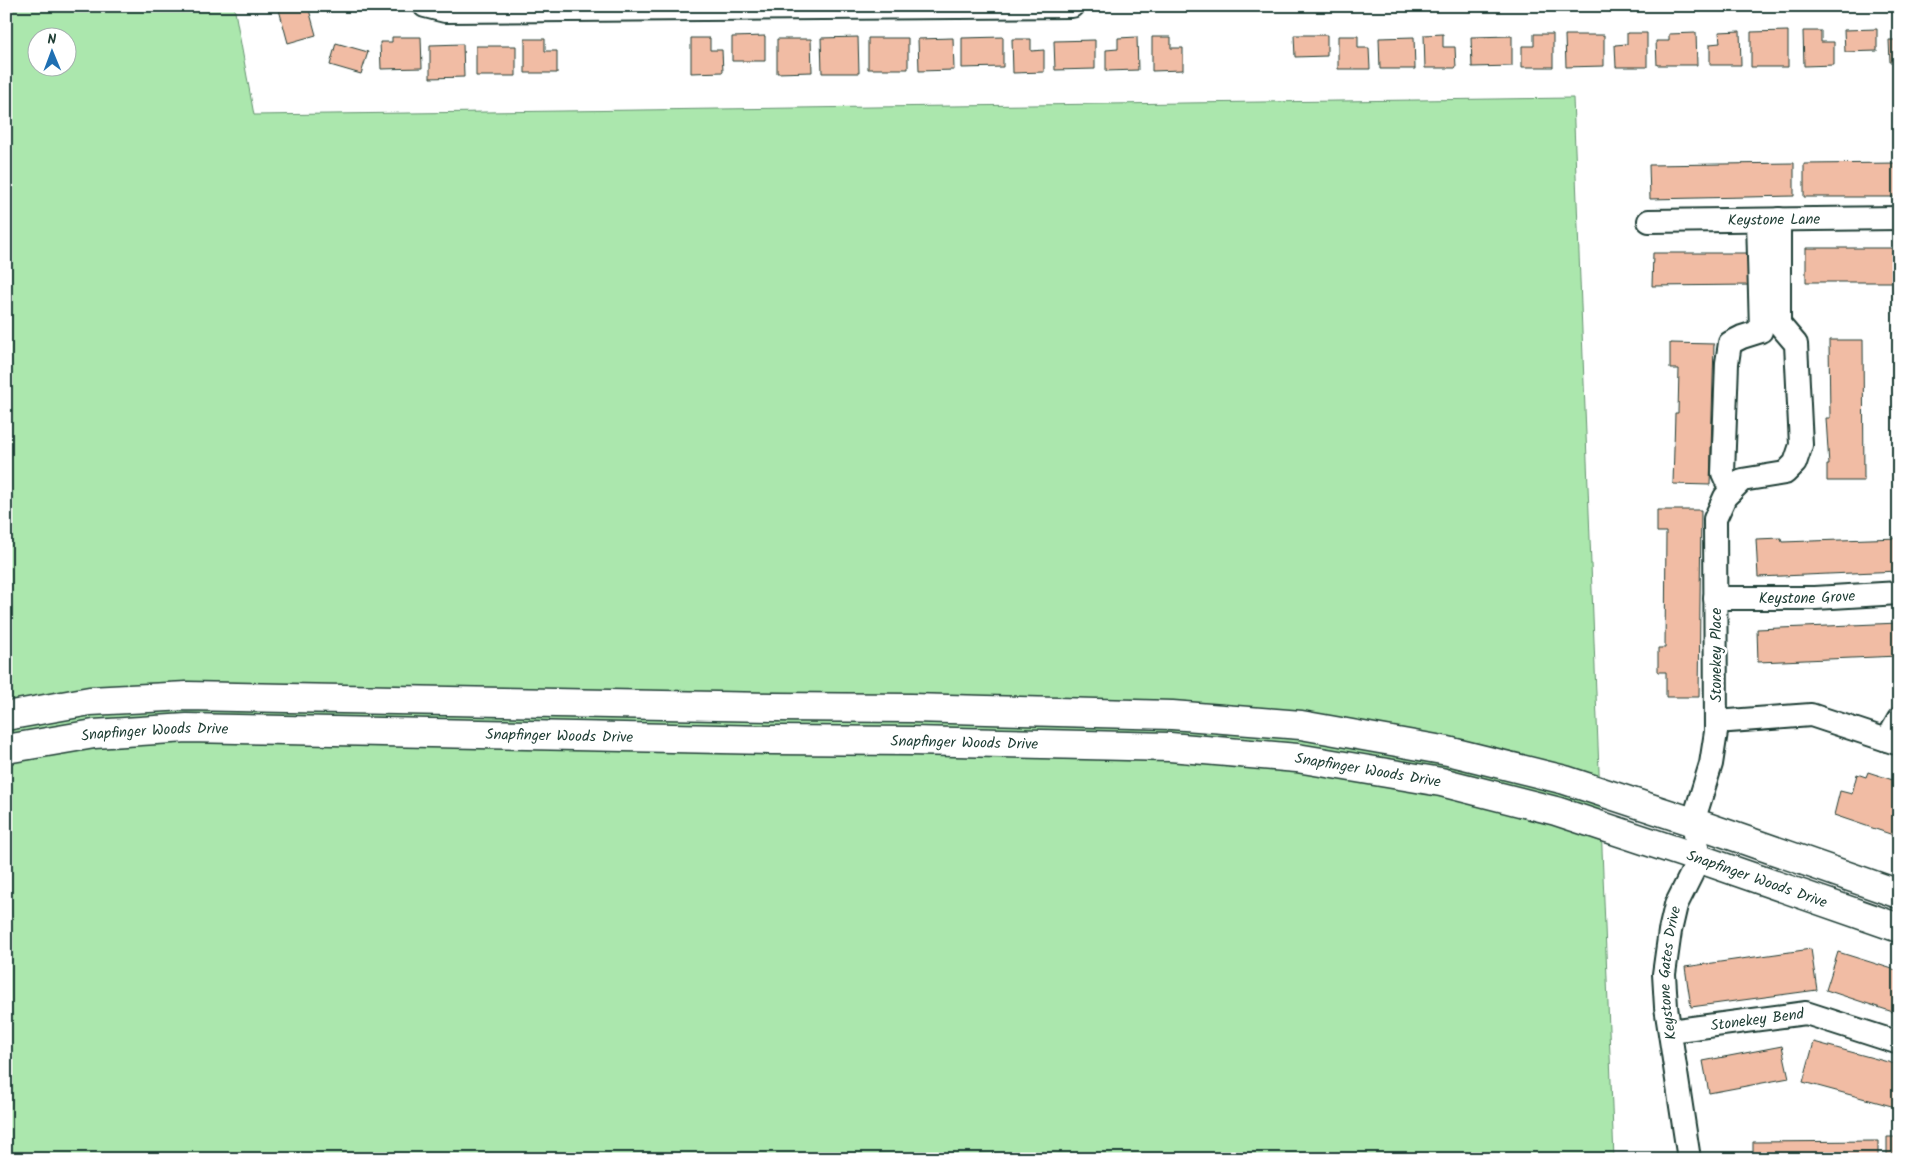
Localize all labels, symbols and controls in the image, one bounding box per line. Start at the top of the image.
north arrow [28,28,78,78]
text: N [47,29,57,51]
street label: Keystone Lane [1728,208,1821,233]
street label: Keystone Grove [1759,585,1856,611]
street label: Stonekey Place [1705,608,1729,702]
street label: Snapfinger Woods Drive [79,717,229,749]
street label: Snapfinger Woods Drive [485,723,634,750]
street label: Snapfinger Woods Drive [891,730,1039,757]
street label: Snapfinger Woods Drive [1293,747,1443,795]
street label: Snapfinger Woods Drive [1683,844,1831,915]
street label: Keystone Gates Drive [1653,904,1688,1042]
street label: Stonekey Bend [1709,1002,1806,1039]

